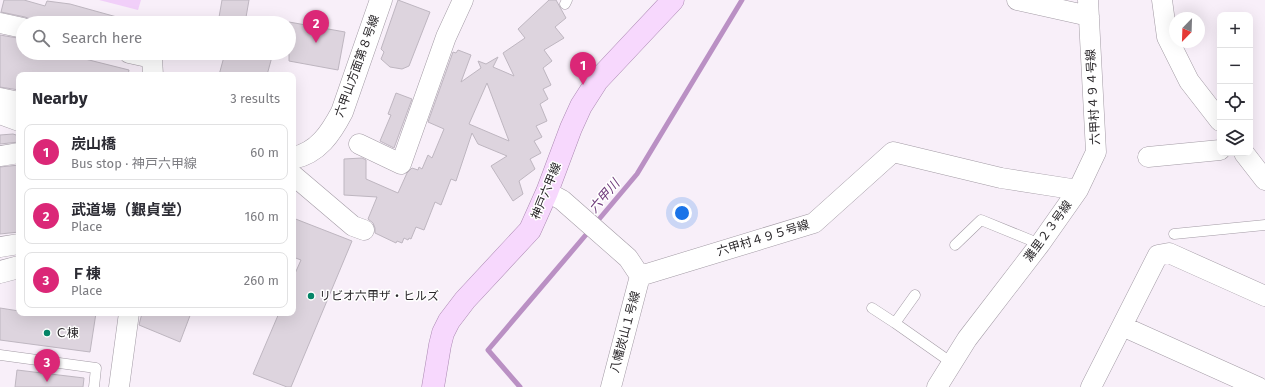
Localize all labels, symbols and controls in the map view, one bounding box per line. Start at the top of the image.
pin: 2 [303,10,329,43]
north arrow [1169,12,1205,48]
map controls [1217,12,1253,156]
button: + [1217,12,1253,48]
street label: 六甲山方面第８号線 [332,13,382,119]
search box [16,16,296,60]
icon: search [30,27,52,49]
text: Search here [62,29,142,47]
button: − [1217,48,1253,84]
street label: 六甲村４９４号線 [1083,49,1103,145]
pin: 1 [570,52,596,85]
button: locate [1217,84,1253,120]
text: Nearby [32,88,87,109]
text: 3 results [230,91,280,106]
button: layers [1217,120,1253,156]
text: 炭山橋 [71,135,116,153]
text: 1 [43,145,49,160]
text: 60 m [250,145,279,160]
text: Bus stop · 神戸六甲線 [71,156,197,171]
street label: 神戸六甲線 [528,161,564,221]
water label: 六甲川 [586,175,624,216]
street label: 灘里２３号線 [1021,198,1075,264]
text: 武道場（艱貞堂） [71,201,191,219]
your location [672,203,692,223]
text: 2 [43,209,49,224]
text: 160 m [245,209,279,224]
street label: 六甲村４９５号線 [715,217,811,259]
text: Place [71,219,102,234]
text: Ｆ棟 [71,265,101,283]
text: 3 [43,273,49,288]
text: 260 m [244,273,279,288]
text: Place [71,283,102,298]
place label: リビオ六甲ザ・ヒルズ [319,289,439,303]
street label: 八幡炭山１号線 [607,290,643,374]
marker: リビオ六甲ザ・ヒルズ [306,291,316,301]
place label: Ｃ棟 [55,326,79,340]
marker: Ｃ棟 [42,328,52,338]
pin: 3 [34,349,60,382]

